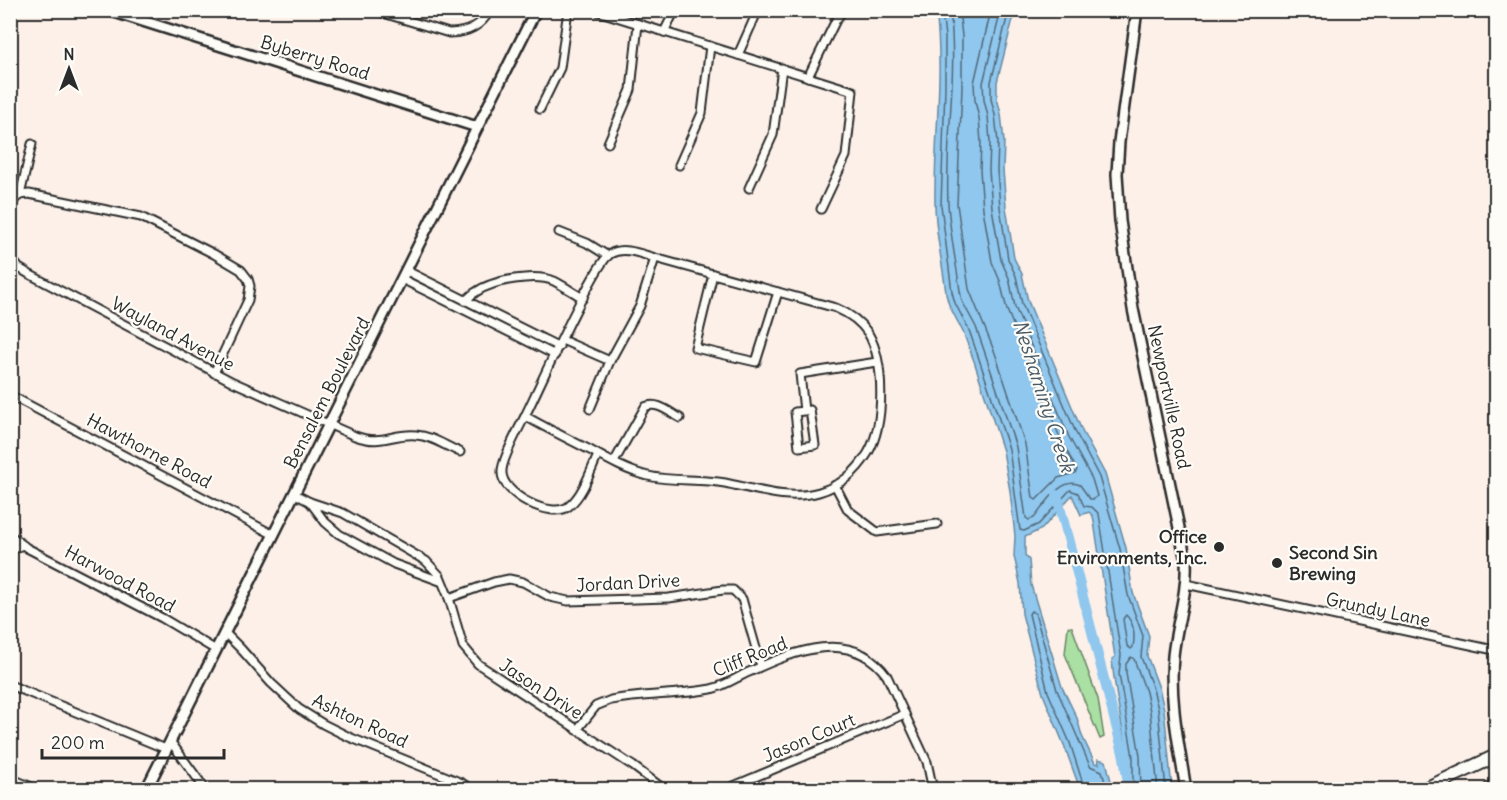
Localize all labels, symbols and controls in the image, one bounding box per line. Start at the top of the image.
street label: Byberry Road [258,30,373,85]
north arrow [39,39,99,99]
text: N [63,44,75,64]
street label: Wayland Avenue [108,291,239,376]
street label: Bensalem Boulevard [278,313,375,472]
water label: Neshaminy Creek [1008,317,1081,477]
street label: Newportville Road [1143,323,1196,472]
street label: Hawthorne Road [83,408,216,493]
place label: Office Environments, Inc. [1057,525,1207,569]
street label: Harwood Road [61,540,180,618]
marker: Office Environments, Inc. [1212,540,1226,554]
place label: Second Sin Brewing [1289,541,1378,585]
marker: Second Sin Brewing [1270,556,1284,570]
street label: Jordan Drive [575,568,681,597]
street label: Grundy Lane [1324,587,1433,632]
street label: Cliff Road [709,631,791,682]
street label: Jason Drive [495,653,587,724]
street label: Ashton Road [309,688,412,753]
street label: Jason Court [759,708,858,767]
scale bar [42,722,224,760]
text: 200 m [51,731,105,754]

